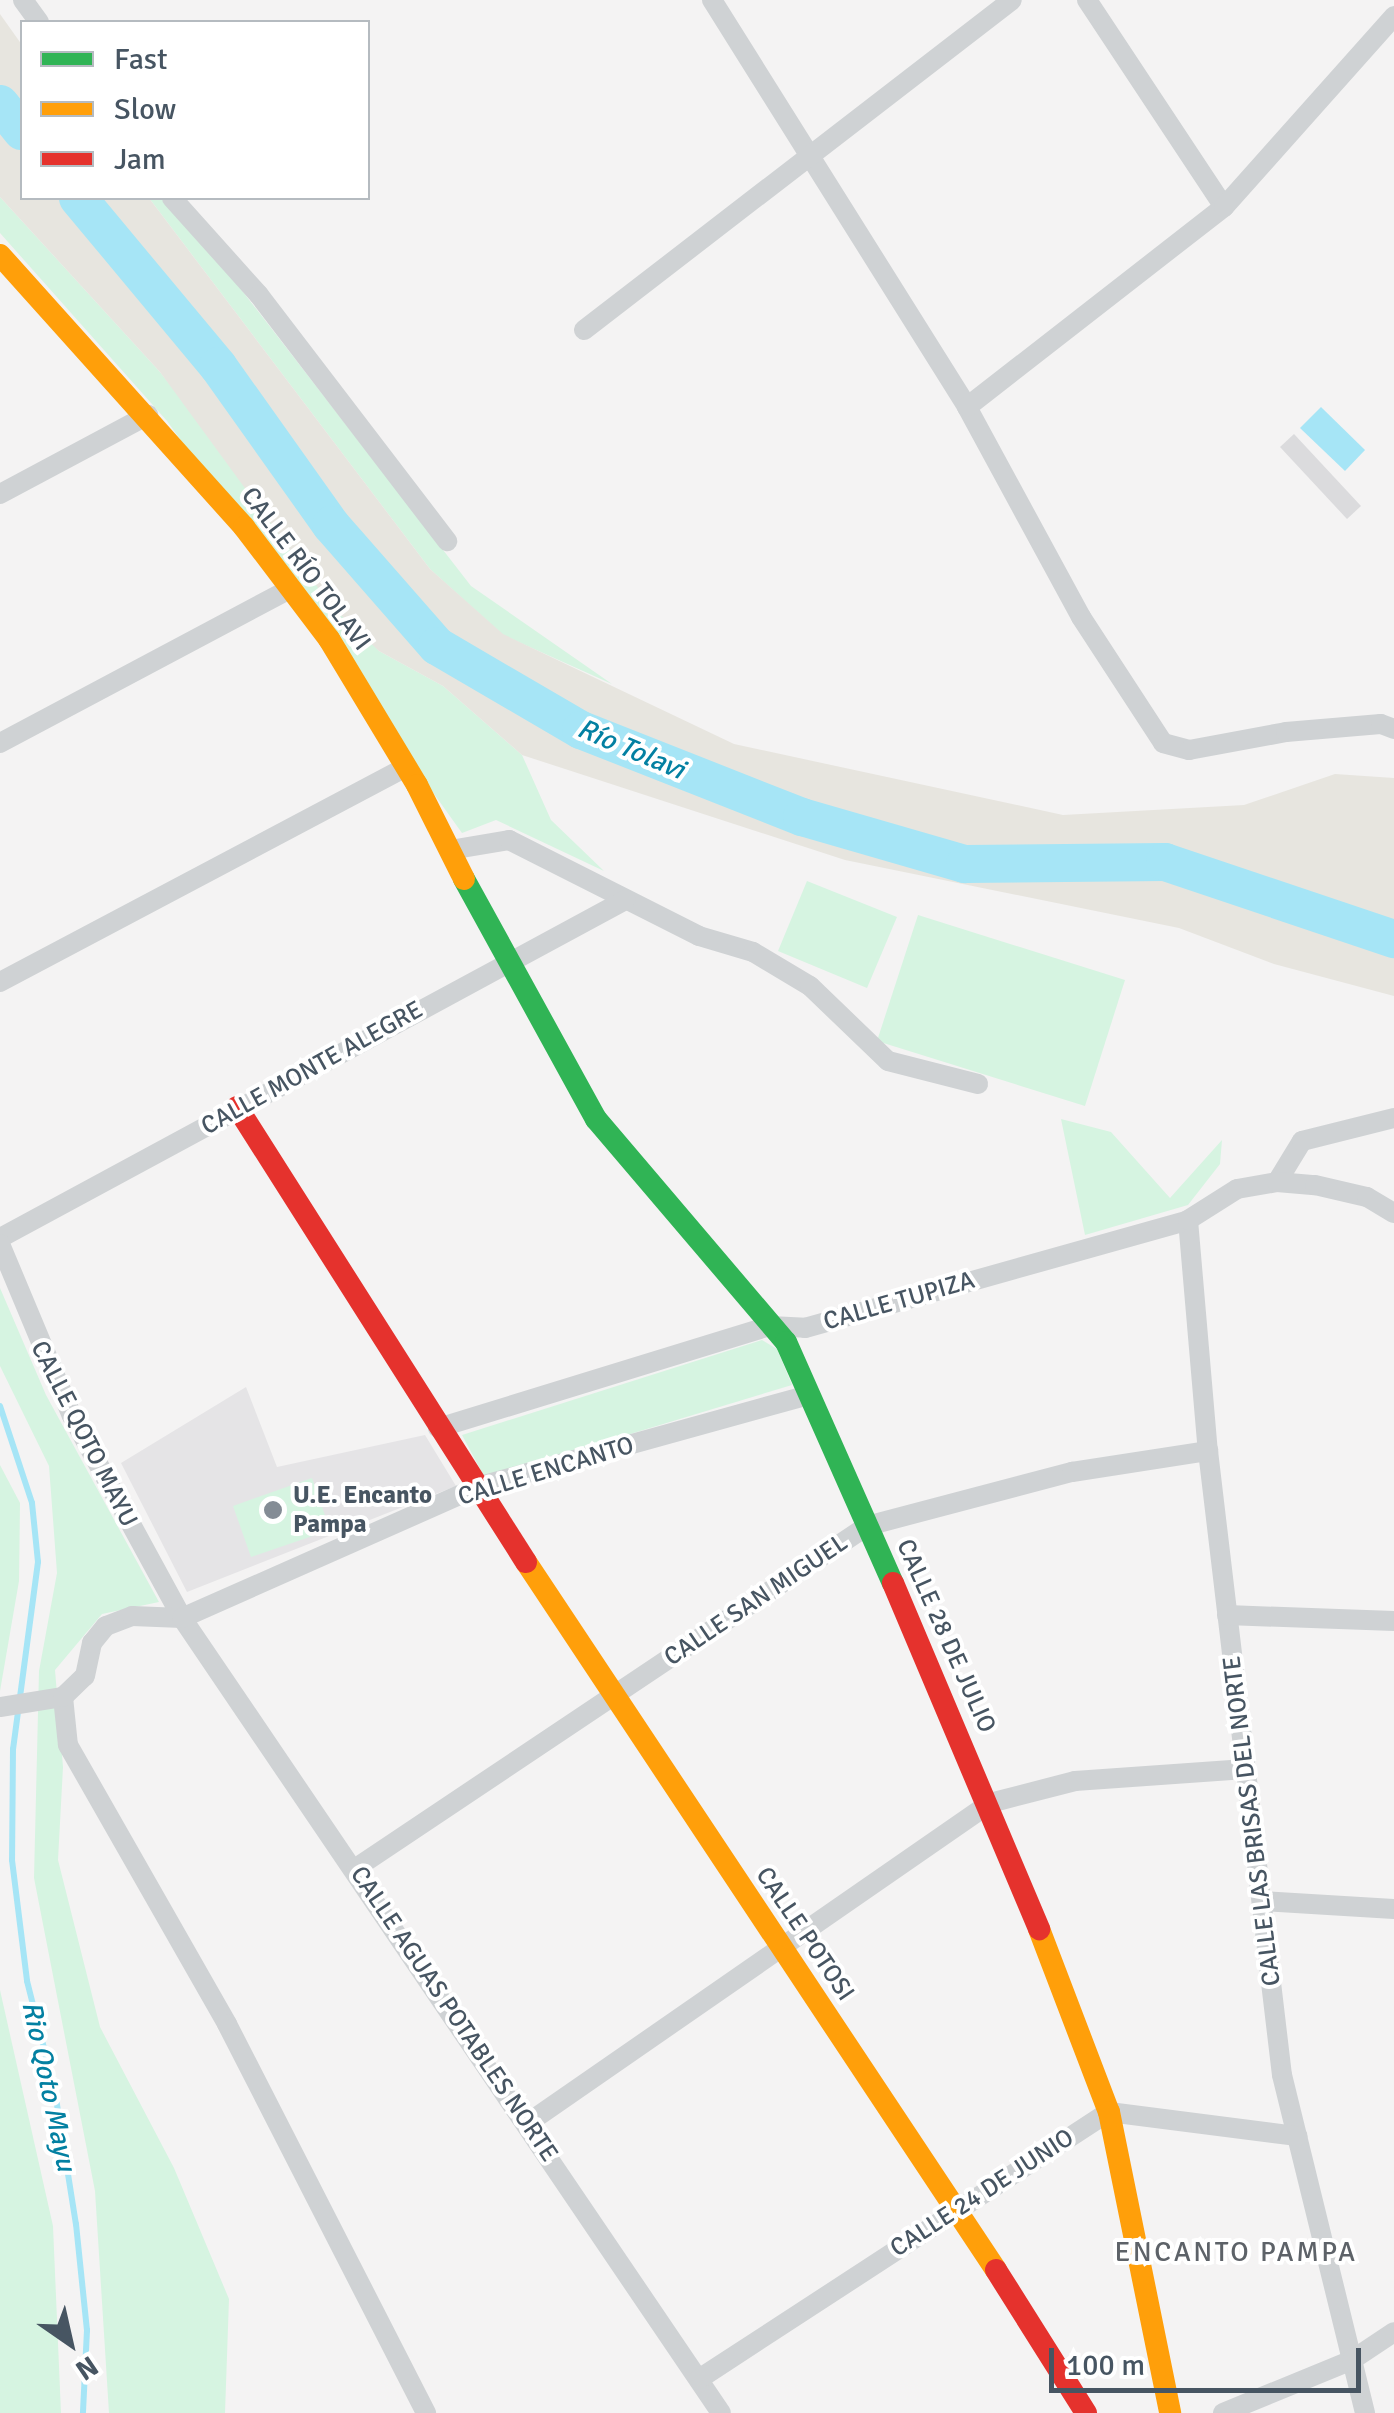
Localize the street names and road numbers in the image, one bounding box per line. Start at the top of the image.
street label: CALLE RÍO TOLAVI [235,482,377,656]
street label: CALLE MONTE ALEGRE [196,995,428,1141]
street label: CALLE TUPIZA [820,1265,978,1337]
street label: CALLE QOTO MAYU [24,1336,144,1532]
street label: CALLE ENCANTO [455,1430,637,1512]
street label: CALLE SAN MIGUEL [659,1528,853,1672]
street label: CALLE 28 DE JULIO [890,1535,1002,1737]
street label: CALLE LAS BRISAS DEL NORTE [1217,1654,1287,1988]
street label: CALLE AGUAS POTABLES NORTE [344,1861,564,2167]
street label: CALLE POTOSI [749,1861,861,2007]
street label: CALLE 24 DE JUNIO [885,2123,1079,2263]

